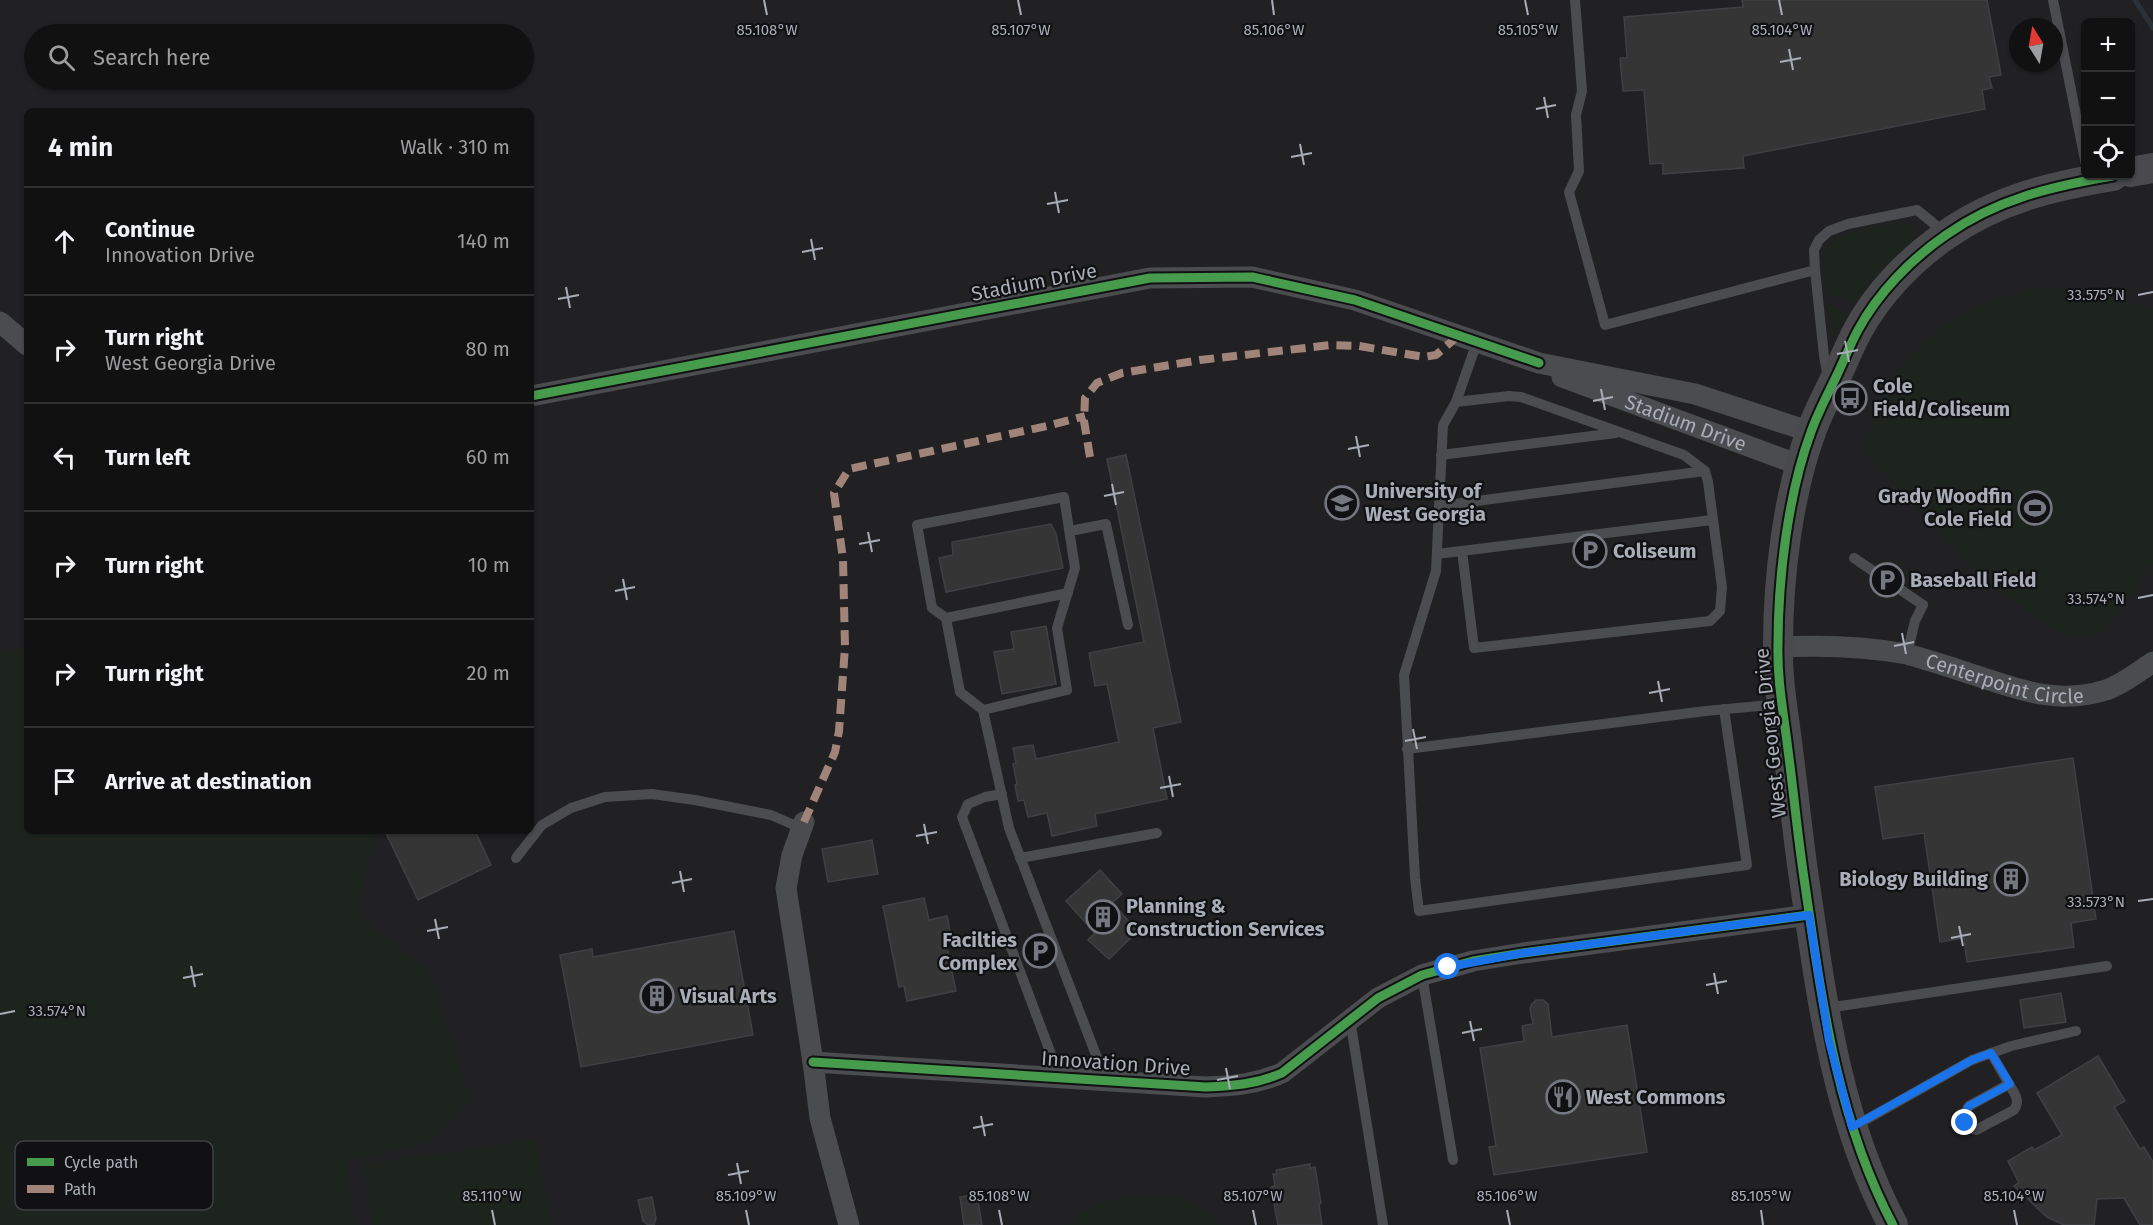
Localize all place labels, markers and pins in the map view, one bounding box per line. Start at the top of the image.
place label: Cole Field/Coliseum [1873,374,2010,421]
bus stop icon: Cole Field/Coliseum [1832,380,1868,416]
place label: University of West Georgia [1365,479,1486,526]
place label: Grady Woodfin Cole Field [1878,484,2012,531]
school or university icon: University of West Georgia [1324,485,1360,521]
sports icon: Grady Woodfin Cole Field [2017,490,2053,526]
parking icon: Coliseum [1572,533,1608,569]
place label: Coliseum [1613,539,1696,563]
parking icon: Baseball Field [1869,562,1905,598]
place label: Baseball Field [1910,568,2037,592]
building icon: Biology Building [1993,861,2029,897]
place label: Biology Building [1839,867,1989,891]
place label: Planning & Construction Services [1126,894,1325,941]
building icon: Planning & Construction Services [1085,899,1121,935]
place label: Facilties Complex [939,928,1018,975]
parking icon: Facilties Complex [1022,933,1058,969]
building icon: Visual Arts [639,978,675,1014]
place label: Visual Arts [679,984,777,1008]
restaurant icon: West Commons [1545,1079,1581,1115]
place label: West Commons [1586,1085,1726,1109]

